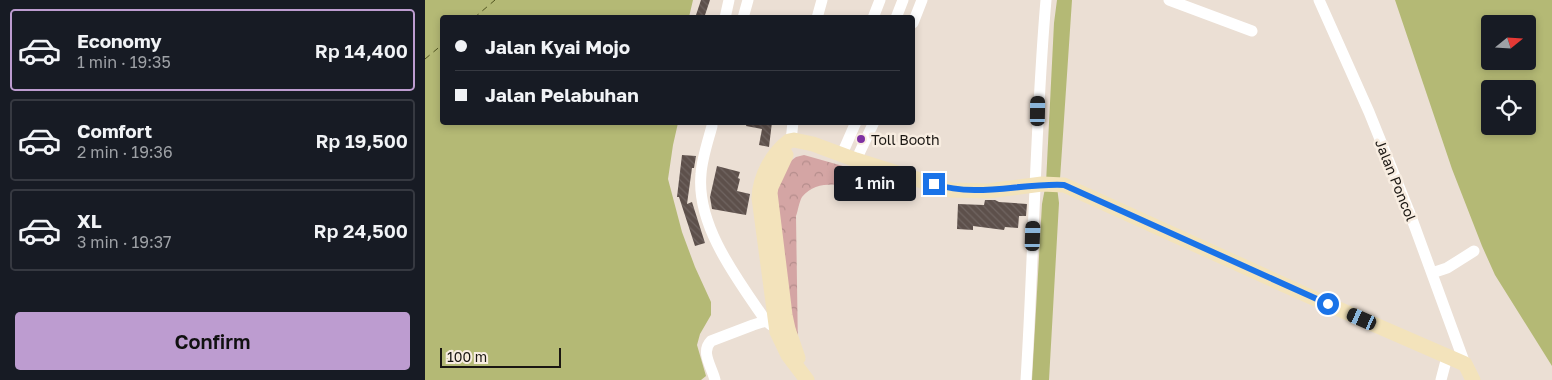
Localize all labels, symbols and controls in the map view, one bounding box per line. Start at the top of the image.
north arrow [1481,15,1536,70]
map controls [1481,15,1536,135]
icon: car [17,28,62,73]
text: Economy [77,29,162,52]
text: Jalan Kyai Mojo [485,35,630,58]
text: Rp 14,400 [315,39,408,62]
text: 1 min · 19:35 [77,52,171,72]
button: locate [1481,80,1536,135]
text: Jalan Pelabuhan [485,83,639,106]
car [1030,96,1045,126]
icon: car [17,118,62,163]
text: Comfort [77,119,152,142]
text: Rp 19,500 [315,129,408,152]
place label: Toll Booth [871,131,940,148]
marker: Toll Booth [855,133,867,145]
street label: Jalan Poncol [1372,137,1420,223]
text: 2 min · 19:36 [77,142,173,162]
callout: 1 min [834,166,917,202]
text: 1 min [855,173,895,193]
route end [923,173,945,195]
icon: car [17,208,62,253]
text: XL [77,209,102,232]
text: Rp 24,500 [314,219,408,242]
car [1024,221,1041,251]
text: 3 min · 19:37 [77,232,172,252]
route start [1317,293,1339,315]
car [1345,306,1378,332]
button: Confirm [15,312,410,370]
scale bar [440,345,561,368]
text: 100 m [447,348,487,365]

